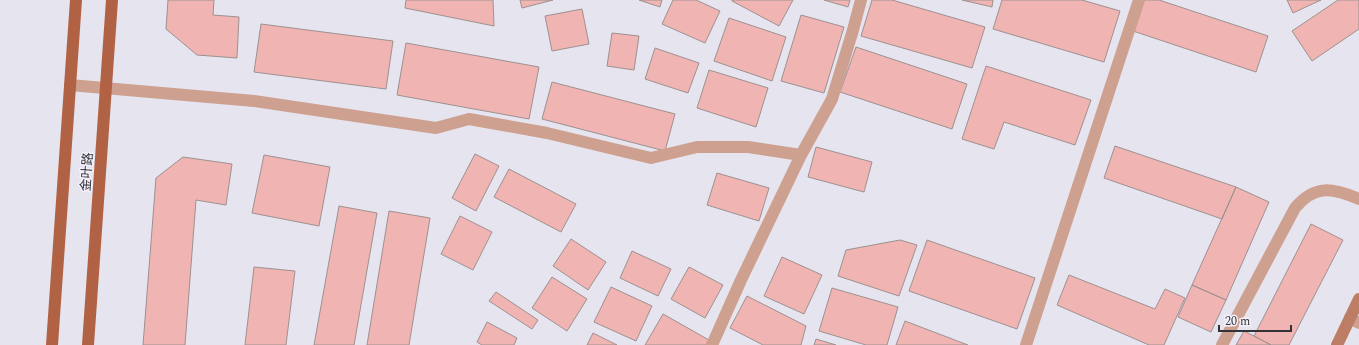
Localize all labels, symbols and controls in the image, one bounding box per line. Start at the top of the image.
street label: 金叶路 [76,152,98,192]
scale bar [1219,307,1291,333]
text: 20 m [1225,312,1250,331]

